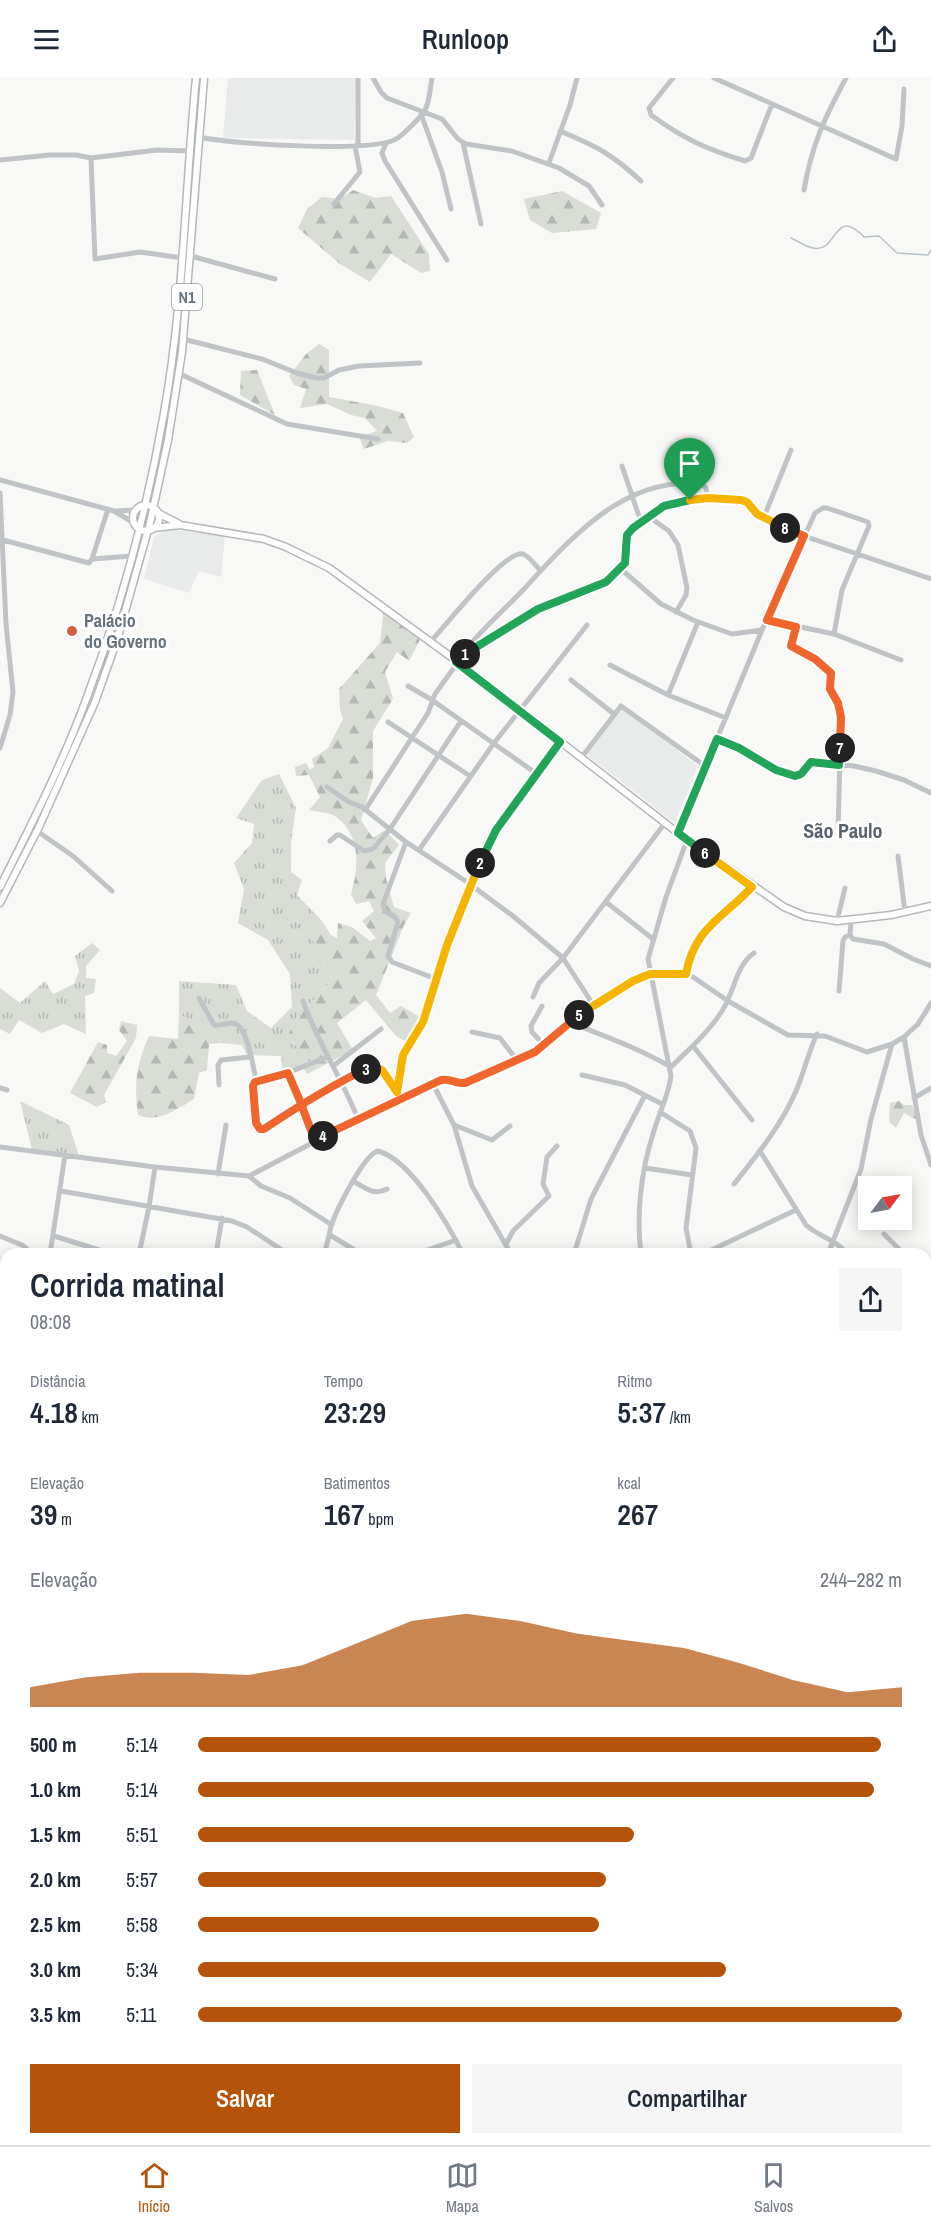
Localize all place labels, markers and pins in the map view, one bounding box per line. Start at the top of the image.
pin [664,438,715,500]
pin: 8 [770,513,800,543]
place label: Palácio do Governo [84,608,167,654]
marker: Palácio do Governo [65,624,79,638]
pin: 1 [450,639,480,669]
pin: 7 [825,733,855,763]
pin: 6 [690,838,720,868]
pin: 2 [465,848,495,878]
pin: 5 [564,1000,594,1030]
pin: 3 [351,1054,381,1084]
pin: 4 [308,1121,338,1151]

